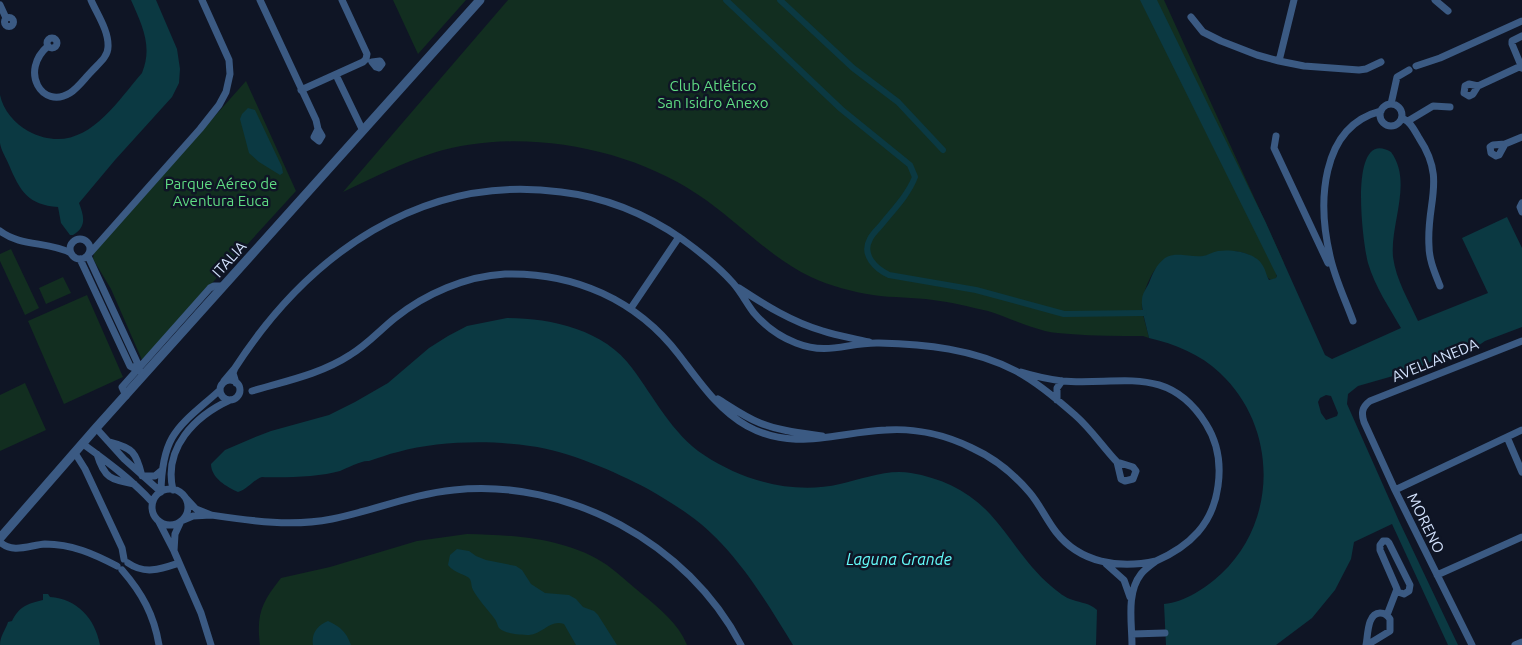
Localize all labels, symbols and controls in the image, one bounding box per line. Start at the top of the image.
park label: Club Atlético San Isidro Anexo [657,77,769,111]
park label: Parque Aéreo de Aventura Euca [165,175,277,209]
street label: ITALIA [209,237,250,280]
street label: AVELLANEDA [1389,335,1481,385]
street label: MORENO [1404,490,1448,556]
water label: Laguna Grande [846,550,952,568]

